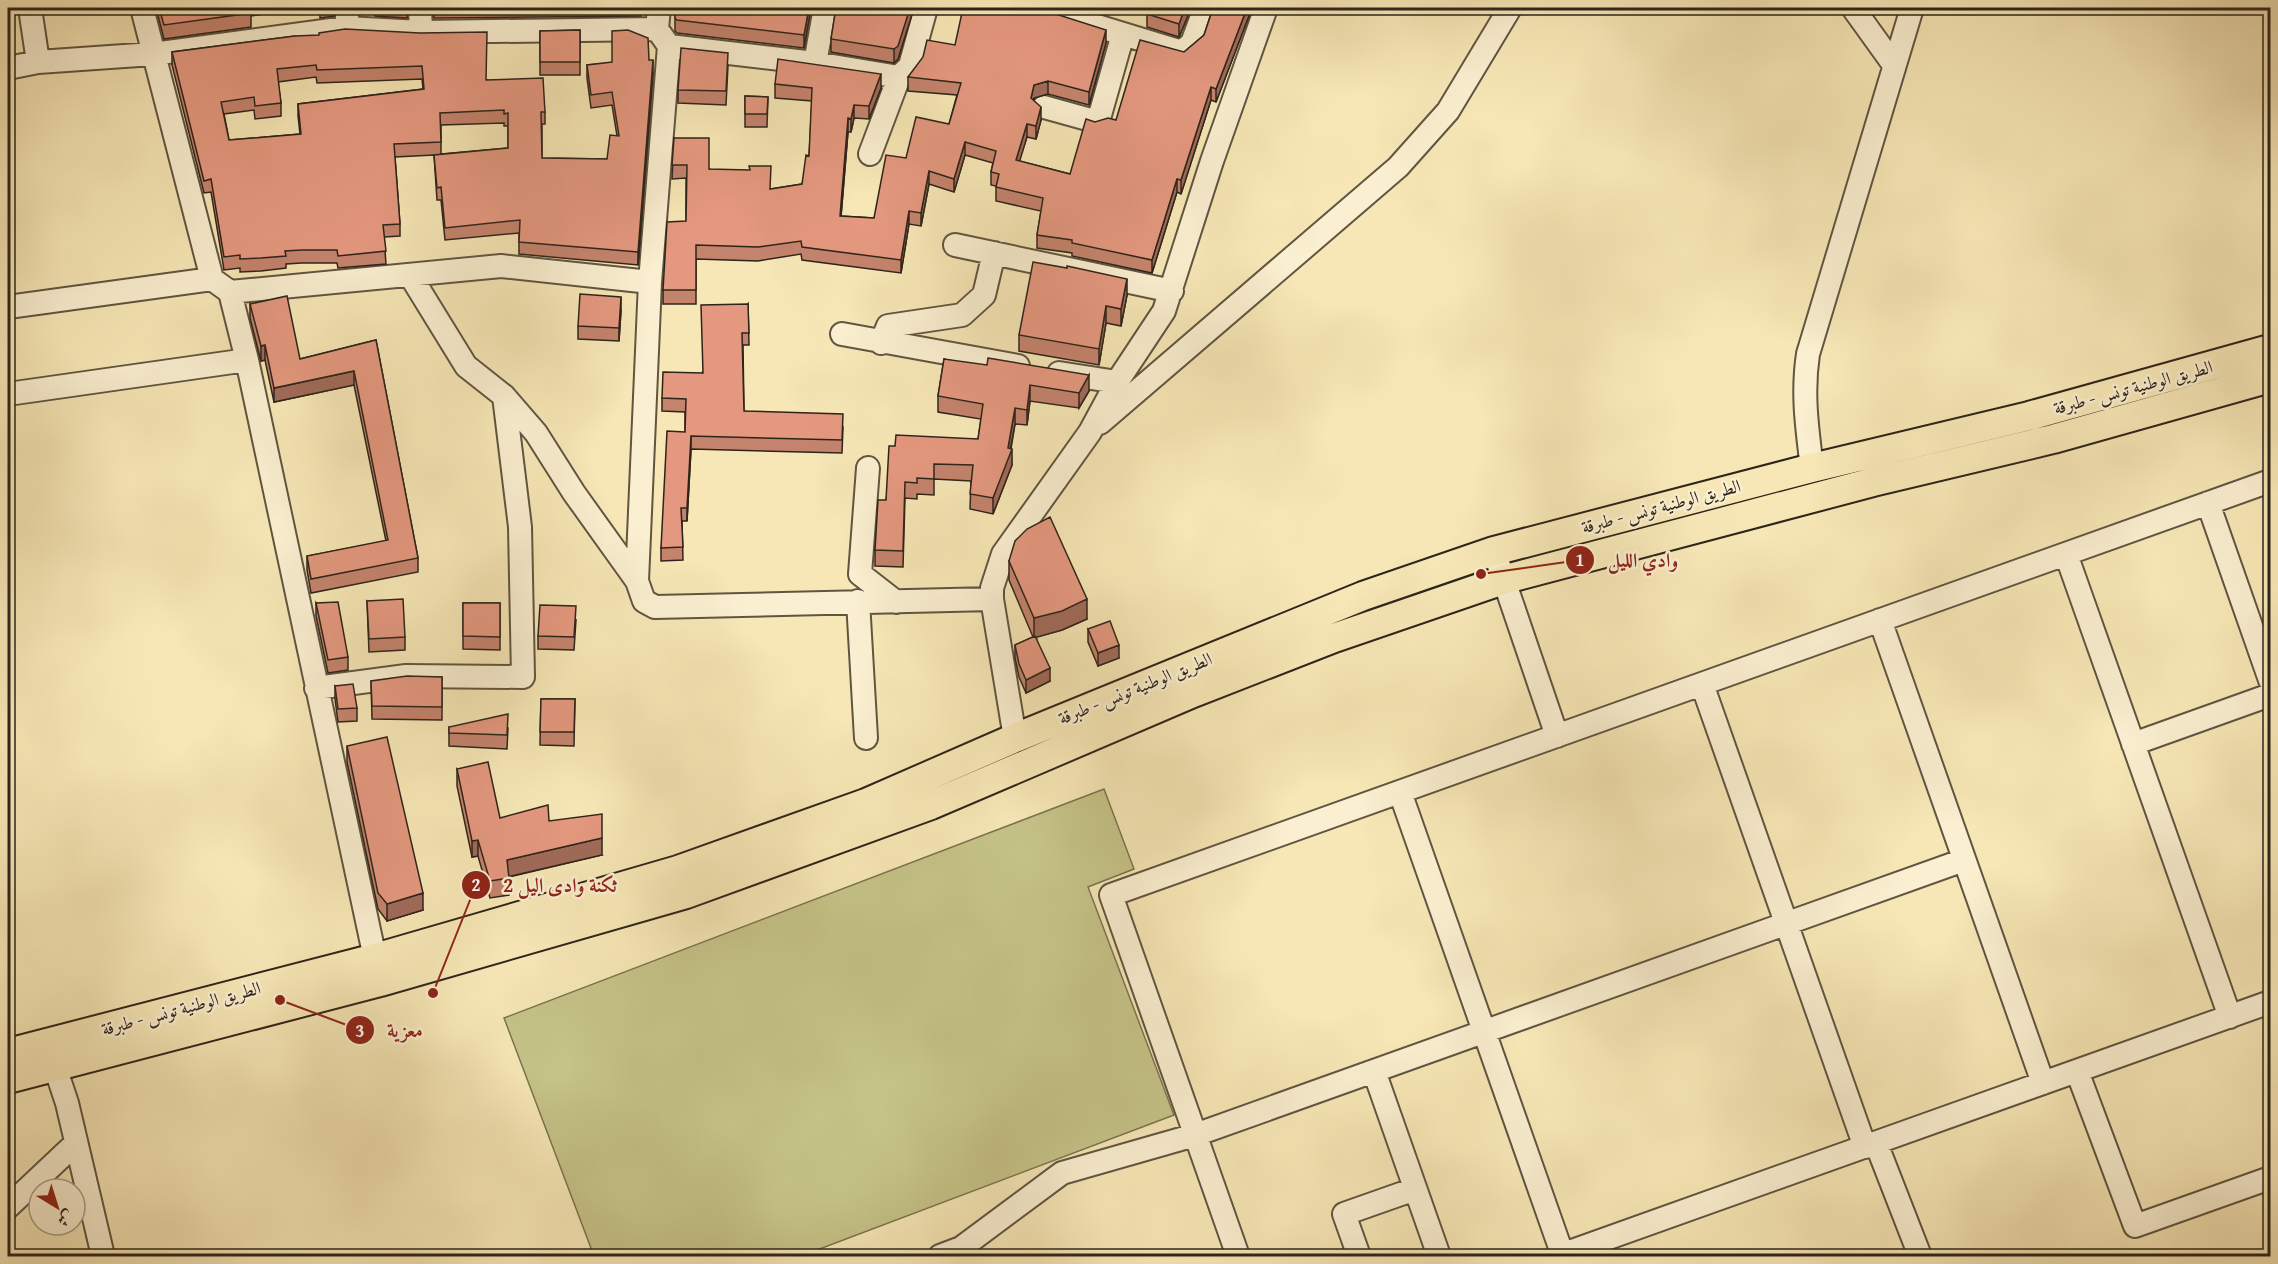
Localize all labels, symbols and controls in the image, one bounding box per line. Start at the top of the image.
street label: الطريق الوطنية تونس - طبرقة [2050,353,2216,421]
street label: الطريق الوطنية تونس - طبرقة [1578,472,1744,540]
callout: وادي الليل [1565,541,1690,579]
text: وادي الليل [1608,545,1678,577]
text: 1 [1575,546,1585,573]
street label: الطريق الوطنية تونس - طبرقة [1054,645,1216,731]
callout: ثكنة وادى اليل 2 [461,866,629,904]
text: ثكنة وادى اليل 2 [503,870,618,899]
text: 2 [471,871,481,898]
street label: الطريق الوطنية تونس - طبرقة [98,974,264,1042]
callout: معزية [345,1011,435,1049]
text: معزية [387,1015,423,1044]
text: 3 [355,1017,365,1044]
north arrow [27,1177,87,1237]
text: ش [53,1204,80,1233]

